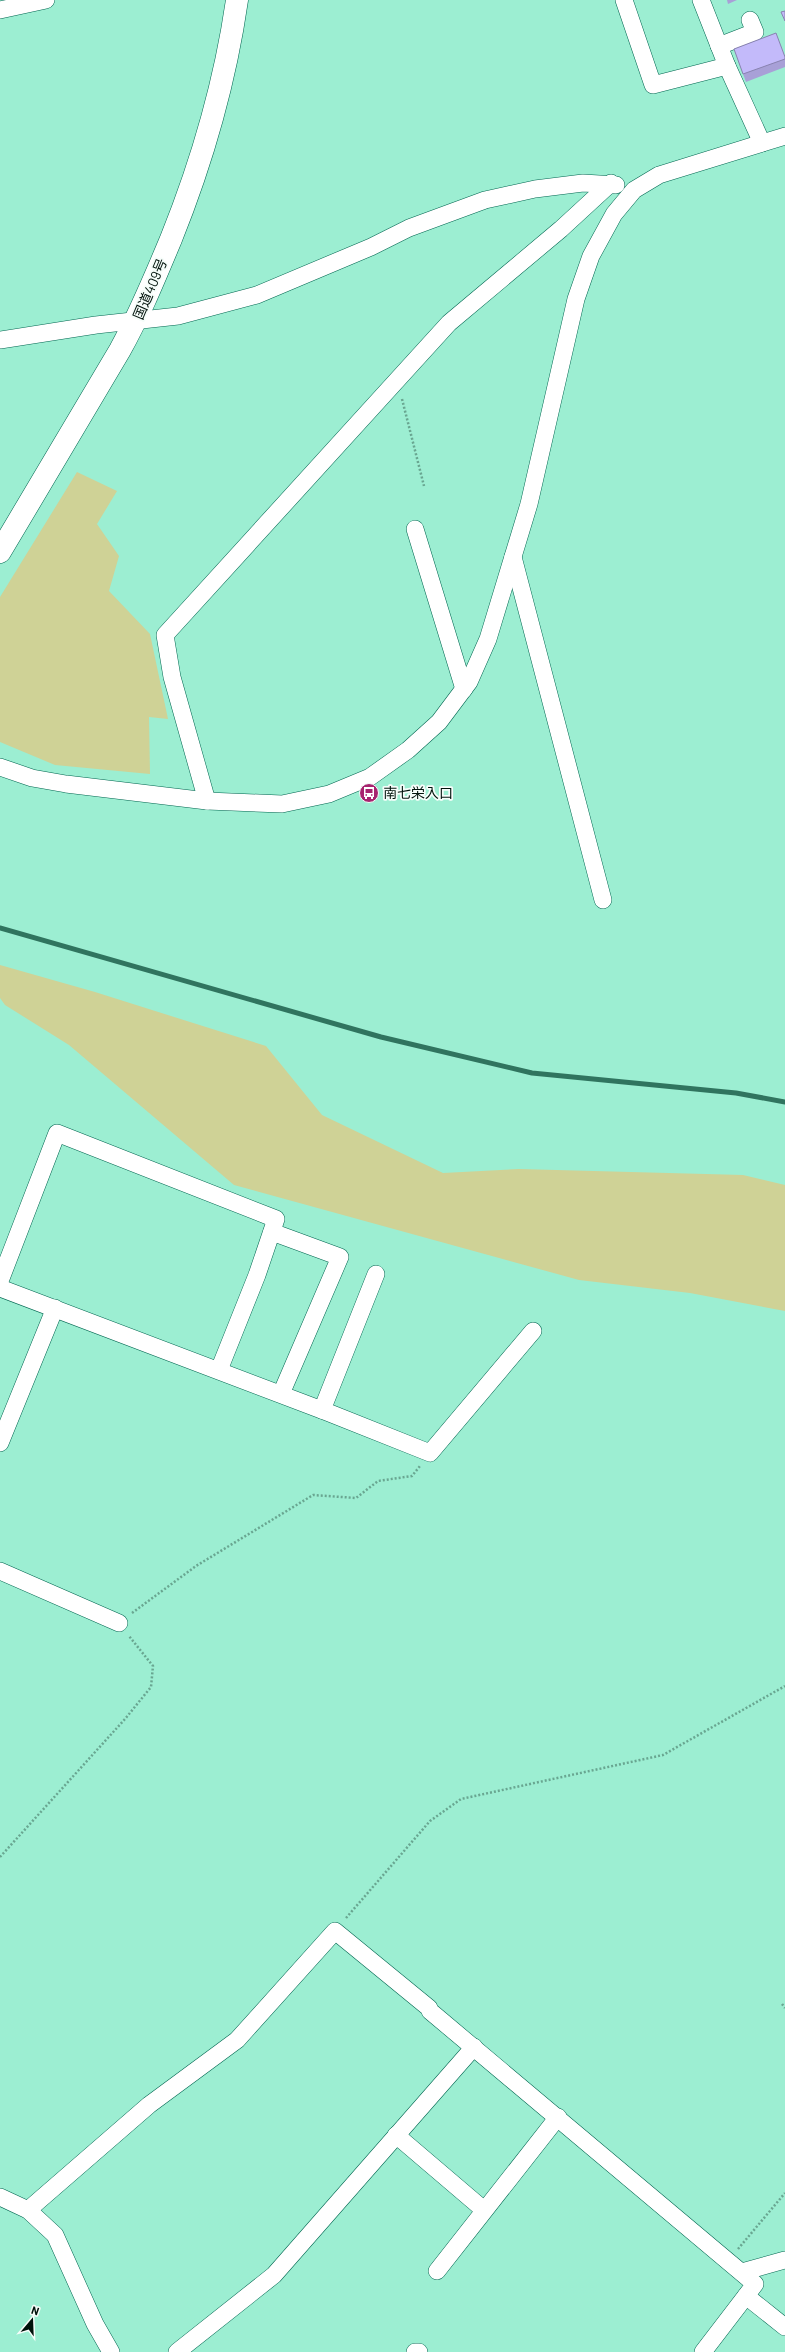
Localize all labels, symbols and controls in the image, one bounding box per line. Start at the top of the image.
street label: 国道409号 [129,256,170,322]
bus stop icon: 南七栄入口 [358,782,380,804]
place label: 南七栄入口 [383,784,453,801]
north arrow [12,2300,52,2340]
text: N [30,2303,41,2317]

